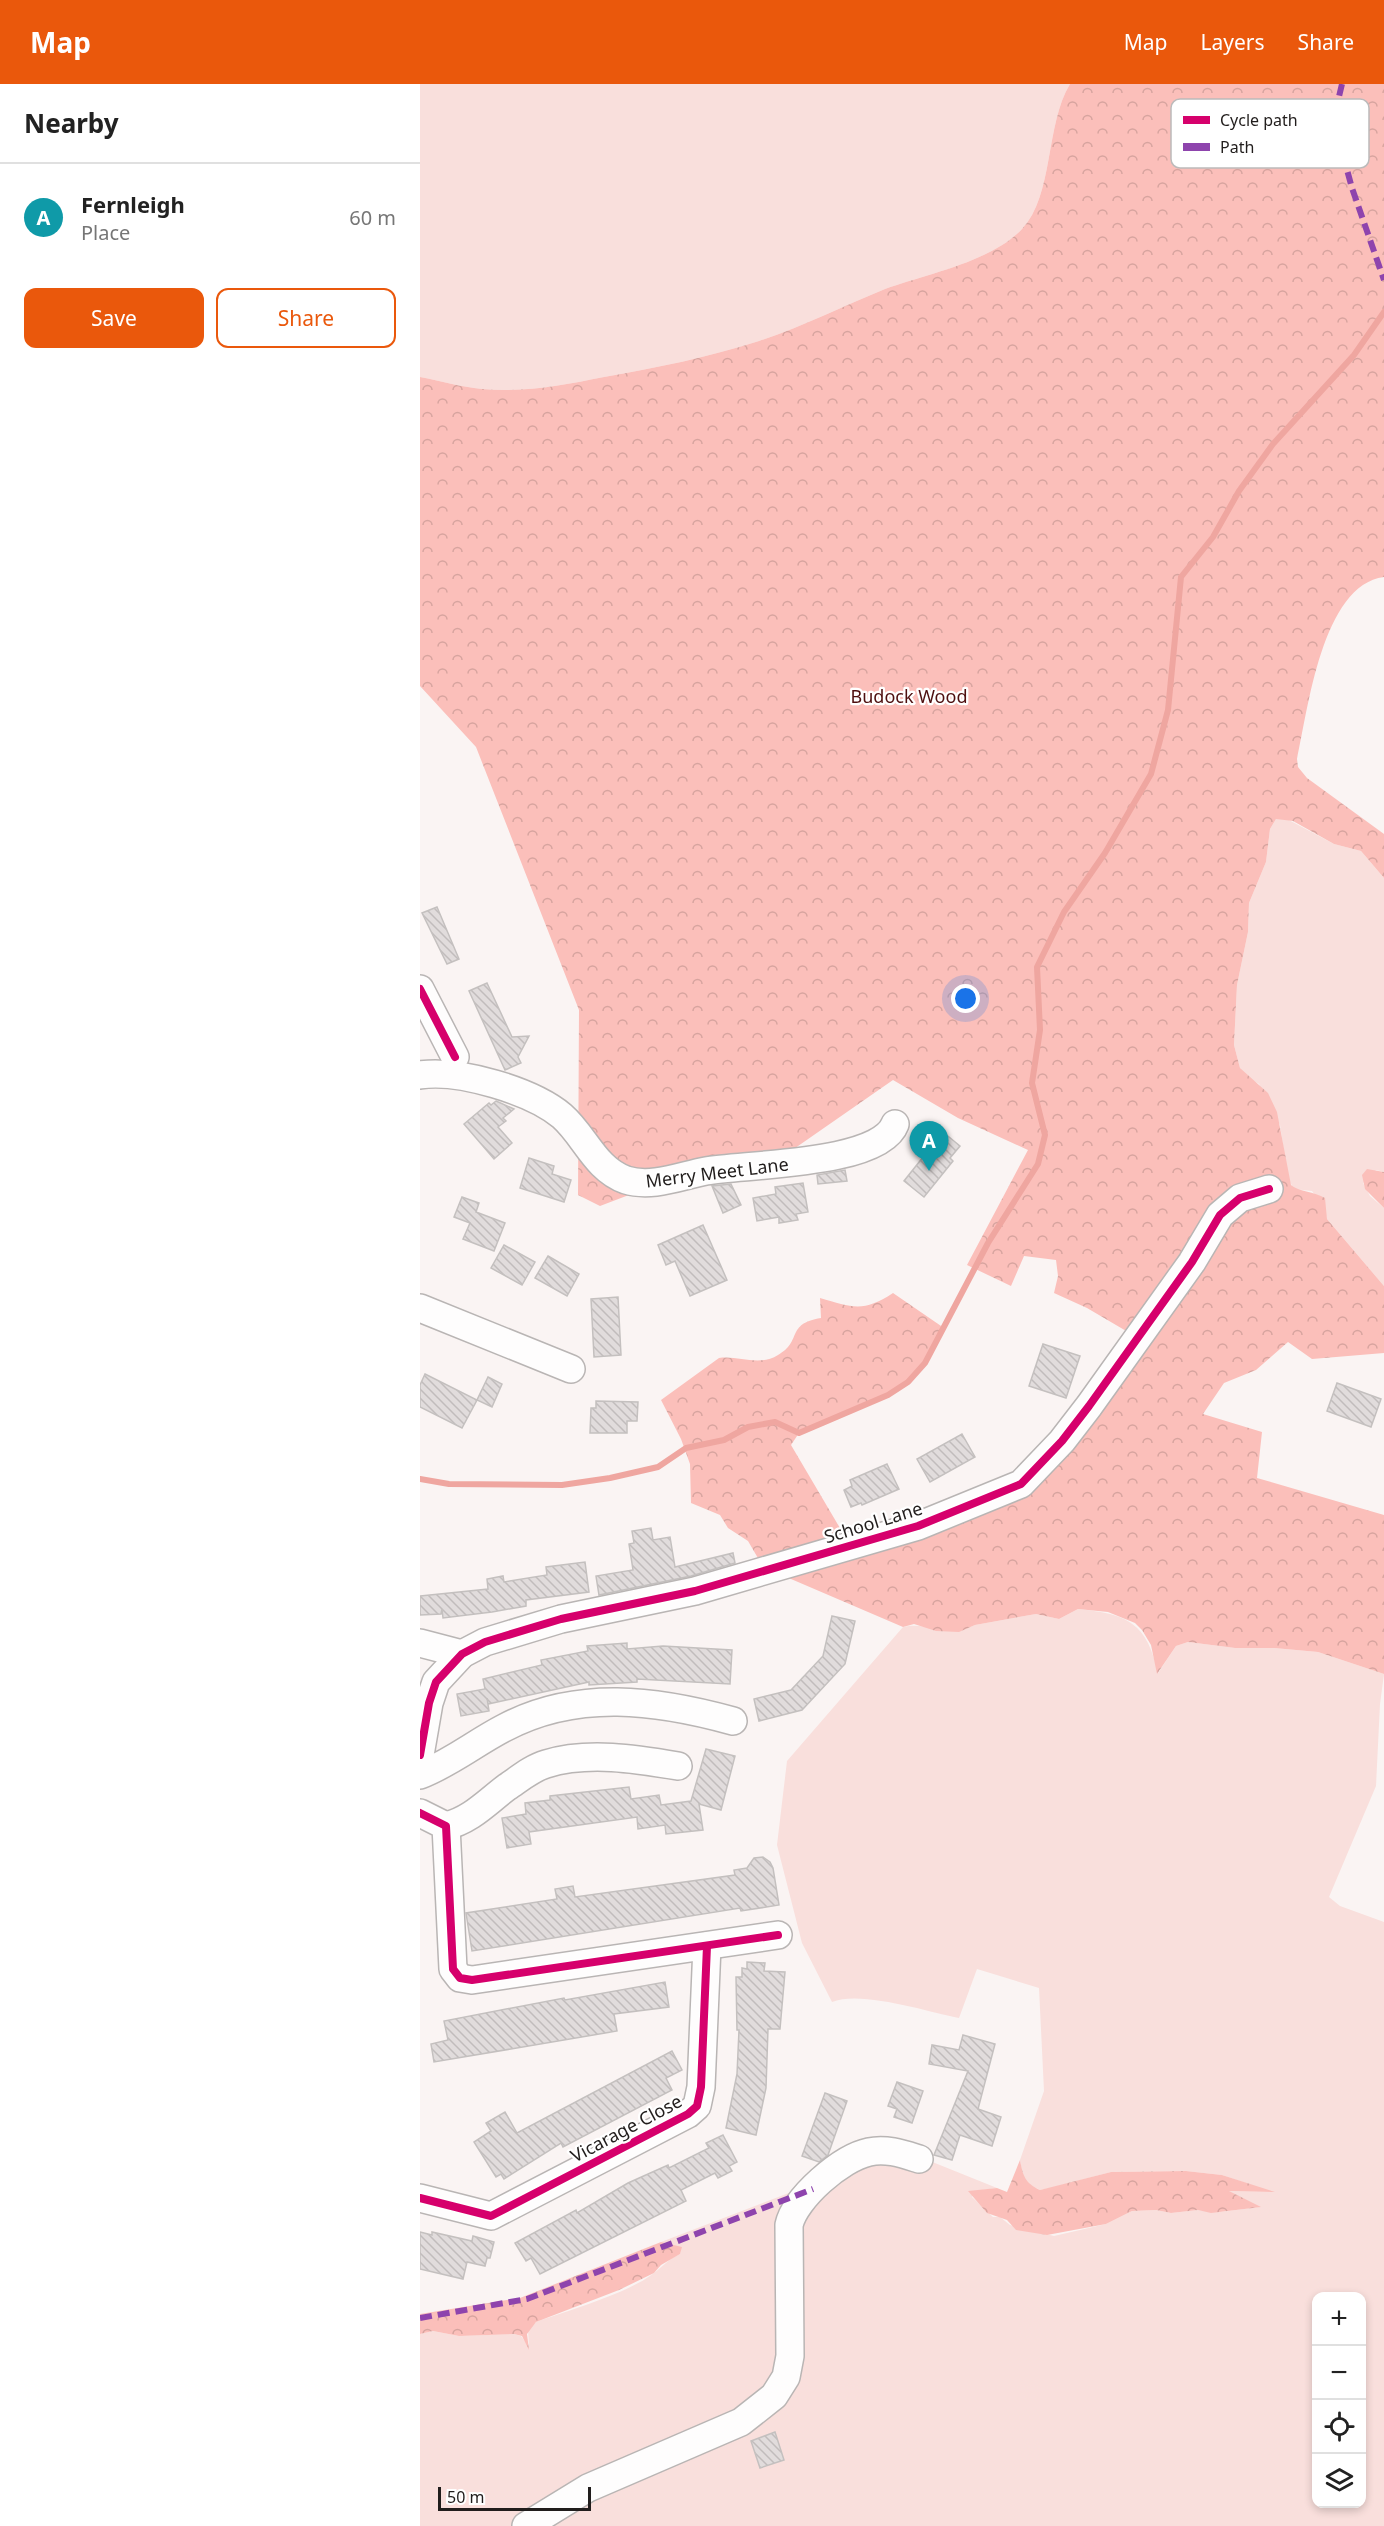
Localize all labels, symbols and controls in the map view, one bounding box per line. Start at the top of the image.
text: Map [30,23,91,61]
text: Map [1124,28,1168,56]
text: Layers [1201,28,1265,56]
text: Share [1298,28,1354,56]
legend [1171,99,1369,168]
text: Nearby [24,105,119,141]
text: Cycle path [1220,109,1298,131]
text: Path [1220,136,1254,158]
text: Fernleigh [81,189,185,219]
text: A [37,204,50,231]
text: 60 m [349,204,396,231]
text: Place [81,219,130,246]
button: Save [24,288,204,348]
button: Share [216,288,396,348]
park label: Budock Wood [851,684,967,708]
your location [951,984,980,1013]
pin: A [910,1122,948,1171]
street label: Merry Meet Lane [644,1151,790,1193]
street label: School Lane [821,1496,925,1548]
street label: Vicarage Close [566,2089,686,2167]
map controls [1312,2292,1366,2508]
button: + [1312,2292,1366,2346]
button: − [1312,2346,1366,2400]
button: locate [1312,2400,1366,2454]
button: layers [1312,2454,1366,2508]
scale bar [438,2484,591,2512]
text: 50 m [447,2486,484,2508]

